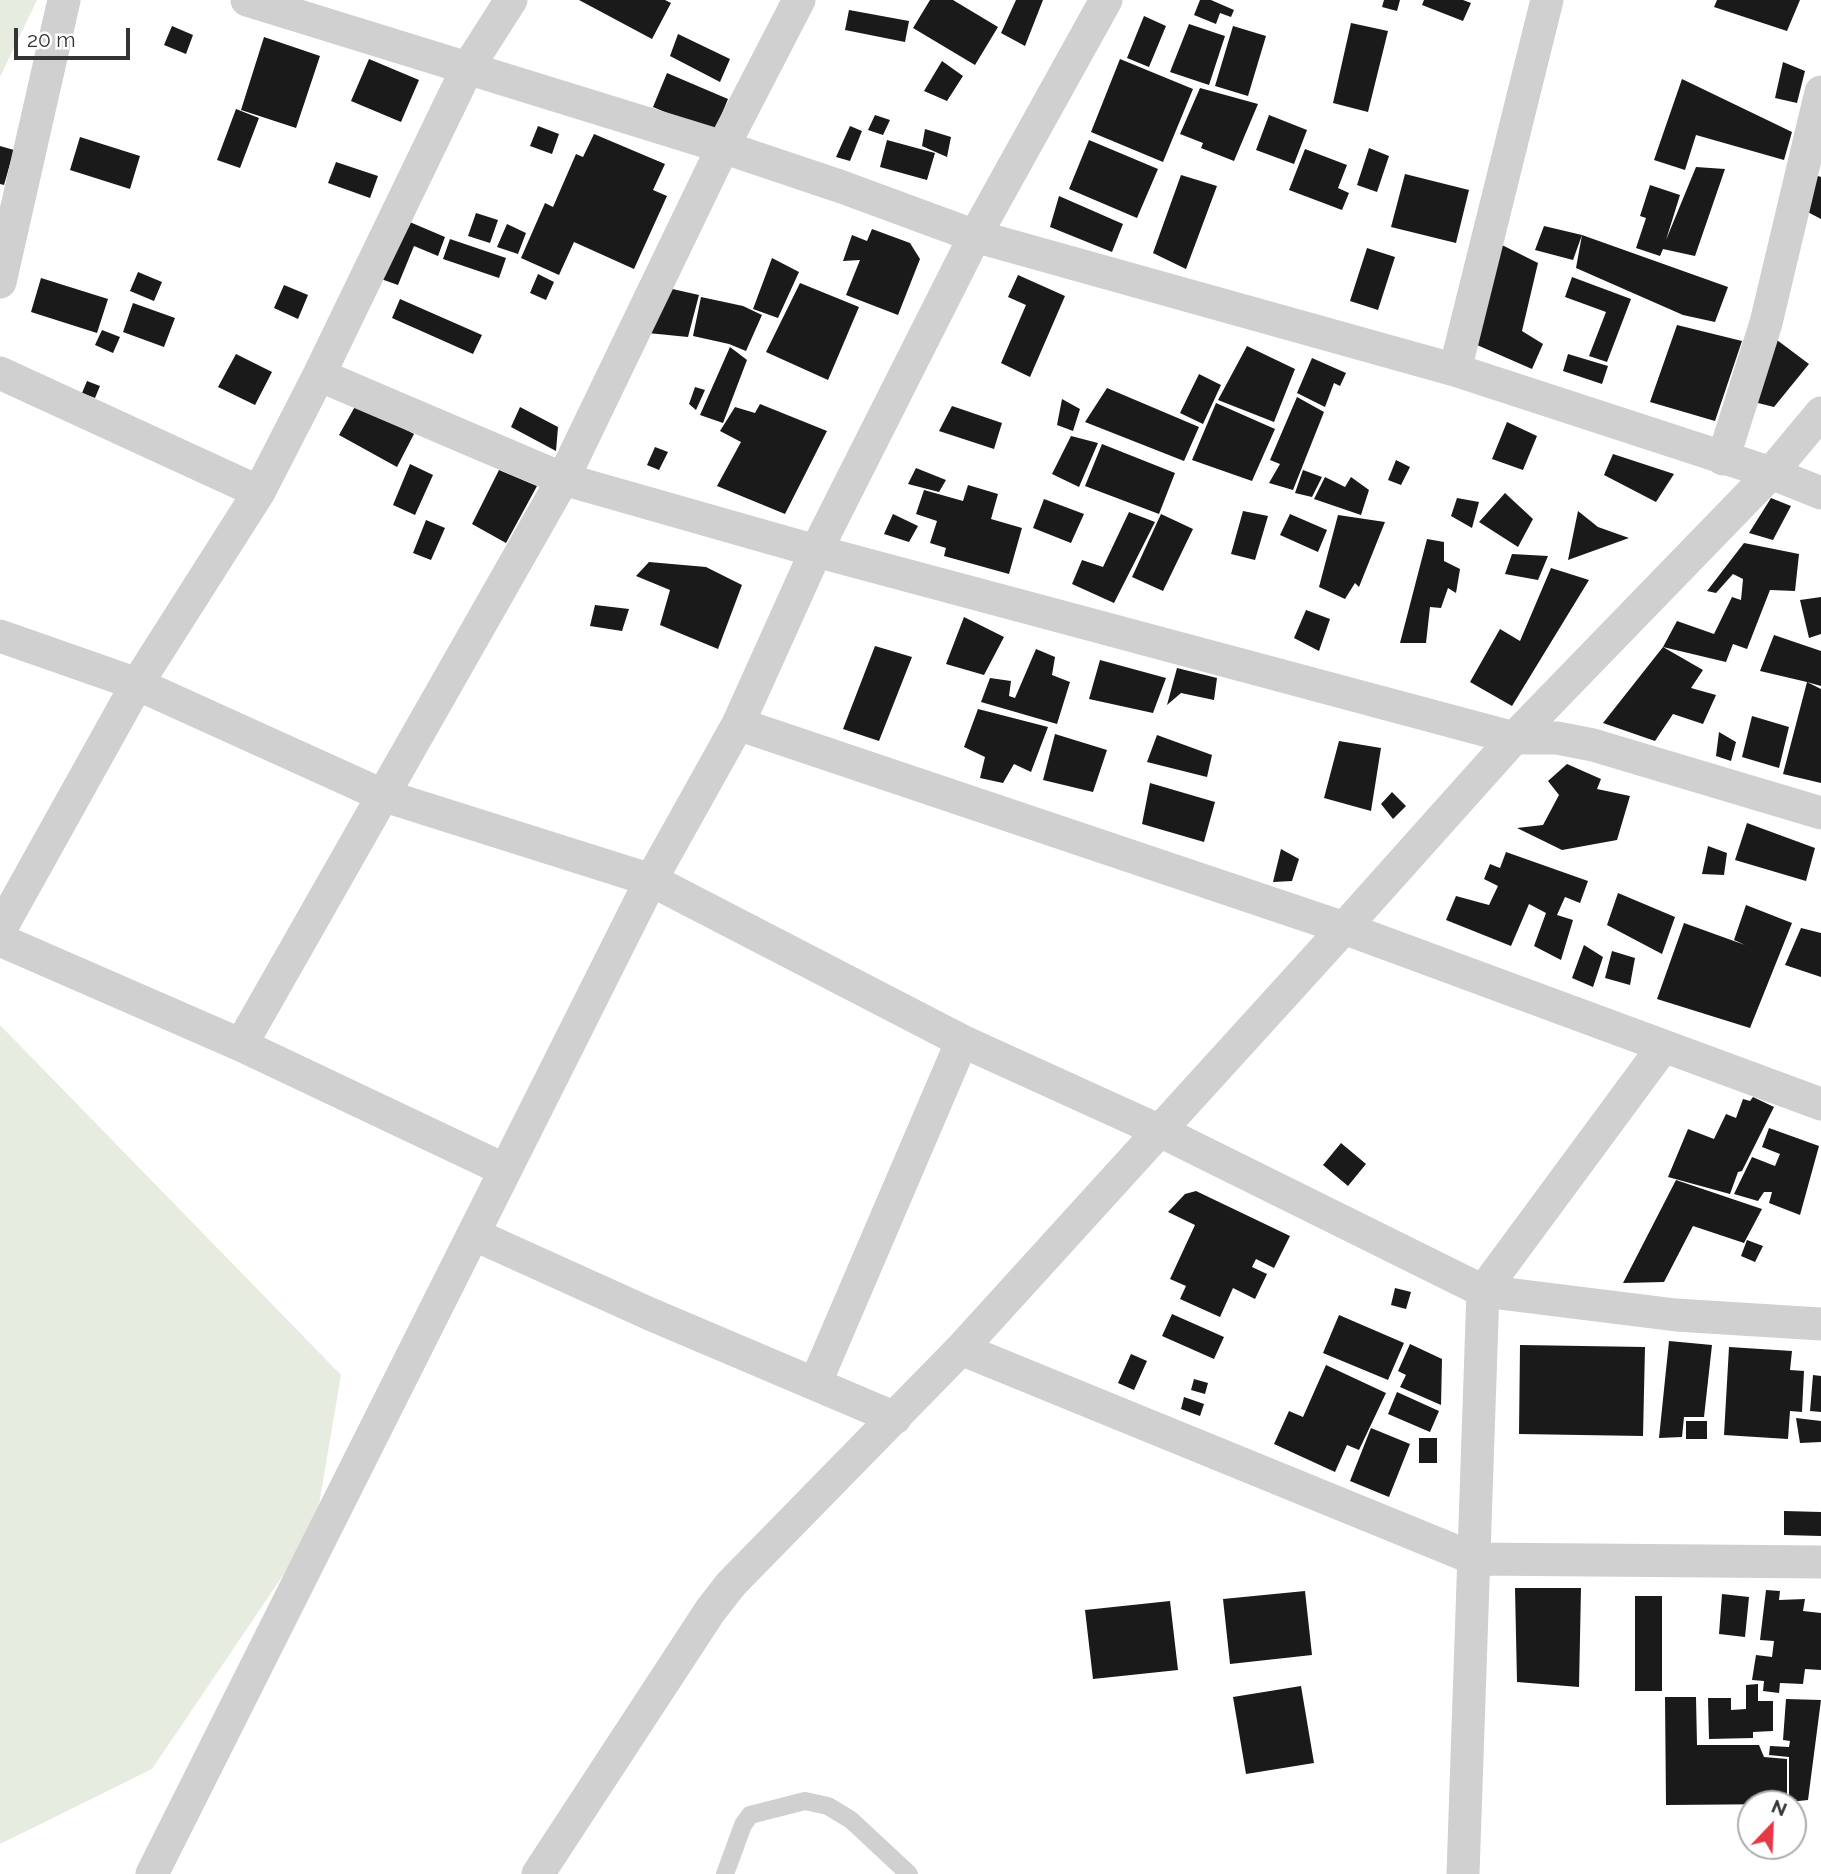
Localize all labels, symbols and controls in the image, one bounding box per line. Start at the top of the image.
scale bar [18,14,133,58]
text: 20 m [27,27,75,52]
north arrow [1737,1790,1807,1860]
text: N [1768,1795,1790,1820]

